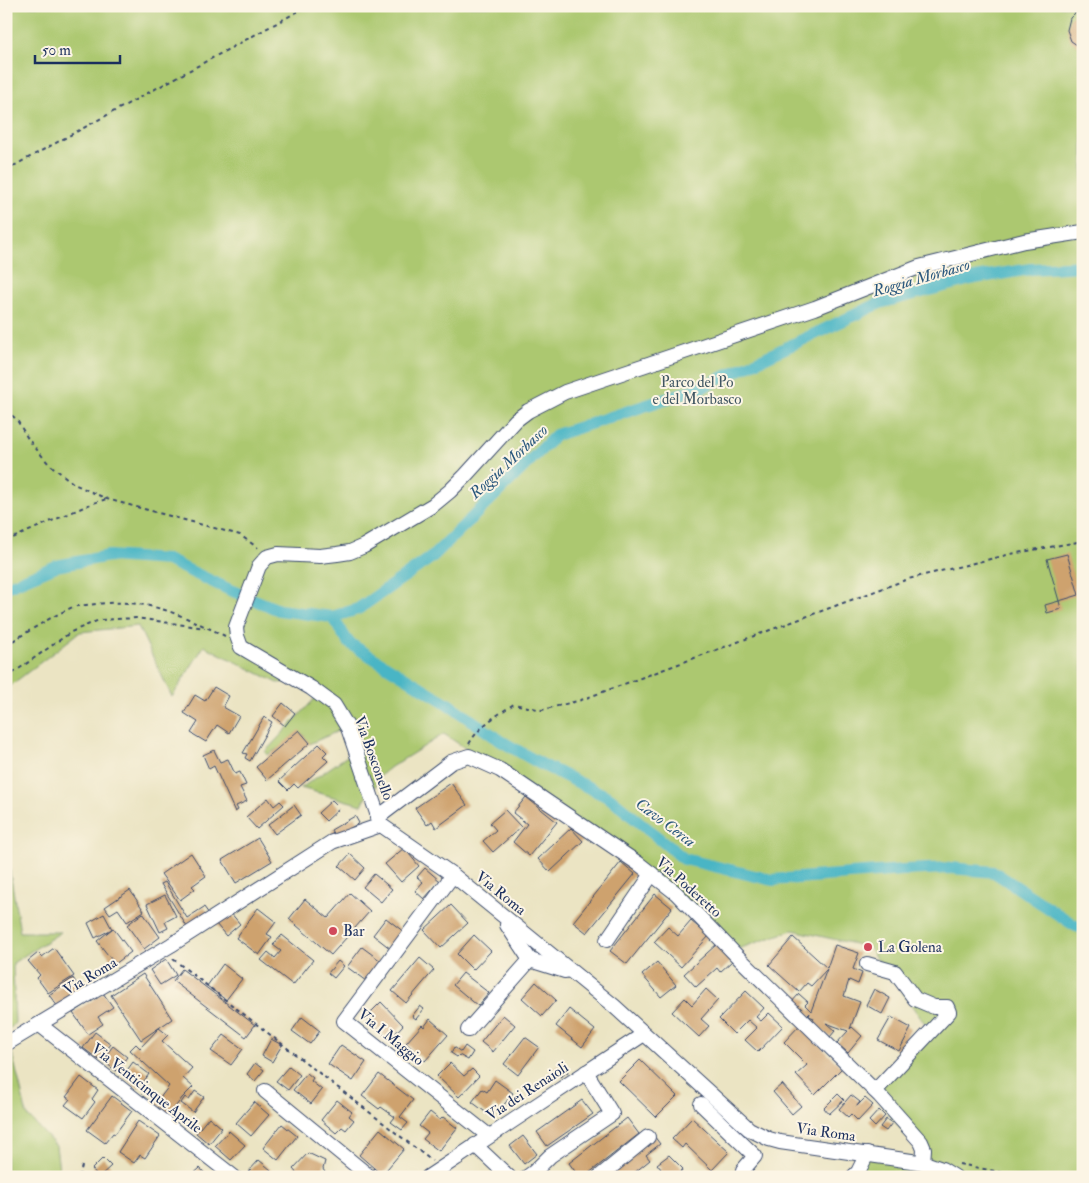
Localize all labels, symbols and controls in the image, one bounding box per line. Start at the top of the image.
scale bar [35,32,120,64]
text: 50 m [42,41,71,60]
water label: Roggia Morbasco [870,254,972,302]
park label: Parco del Po e del Morbasco [652,373,742,409]
water label: Roggia Morbasco [465,420,552,504]
street label: Via Bosconello [350,714,398,803]
water label: Cavo Cerca [632,794,699,852]
street label: Via Poderetto [652,853,725,922]
street label: Via Roma [472,867,530,920]
place label: Bar [343,922,365,941]
marker: Bar [327,925,339,937]
place label: La Golena [878,938,943,957]
marker: La Golena [862,941,874,953]
street label: Via Roma [60,953,121,1000]
street label: Via I Maggio [354,1005,428,1070]
street label: Via Venticinque Aprile [87,1039,206,1138]
street label: Via dei Renaioli [483,1058,572,1125]
street label: Via Roma [795,1119,858,1146]

